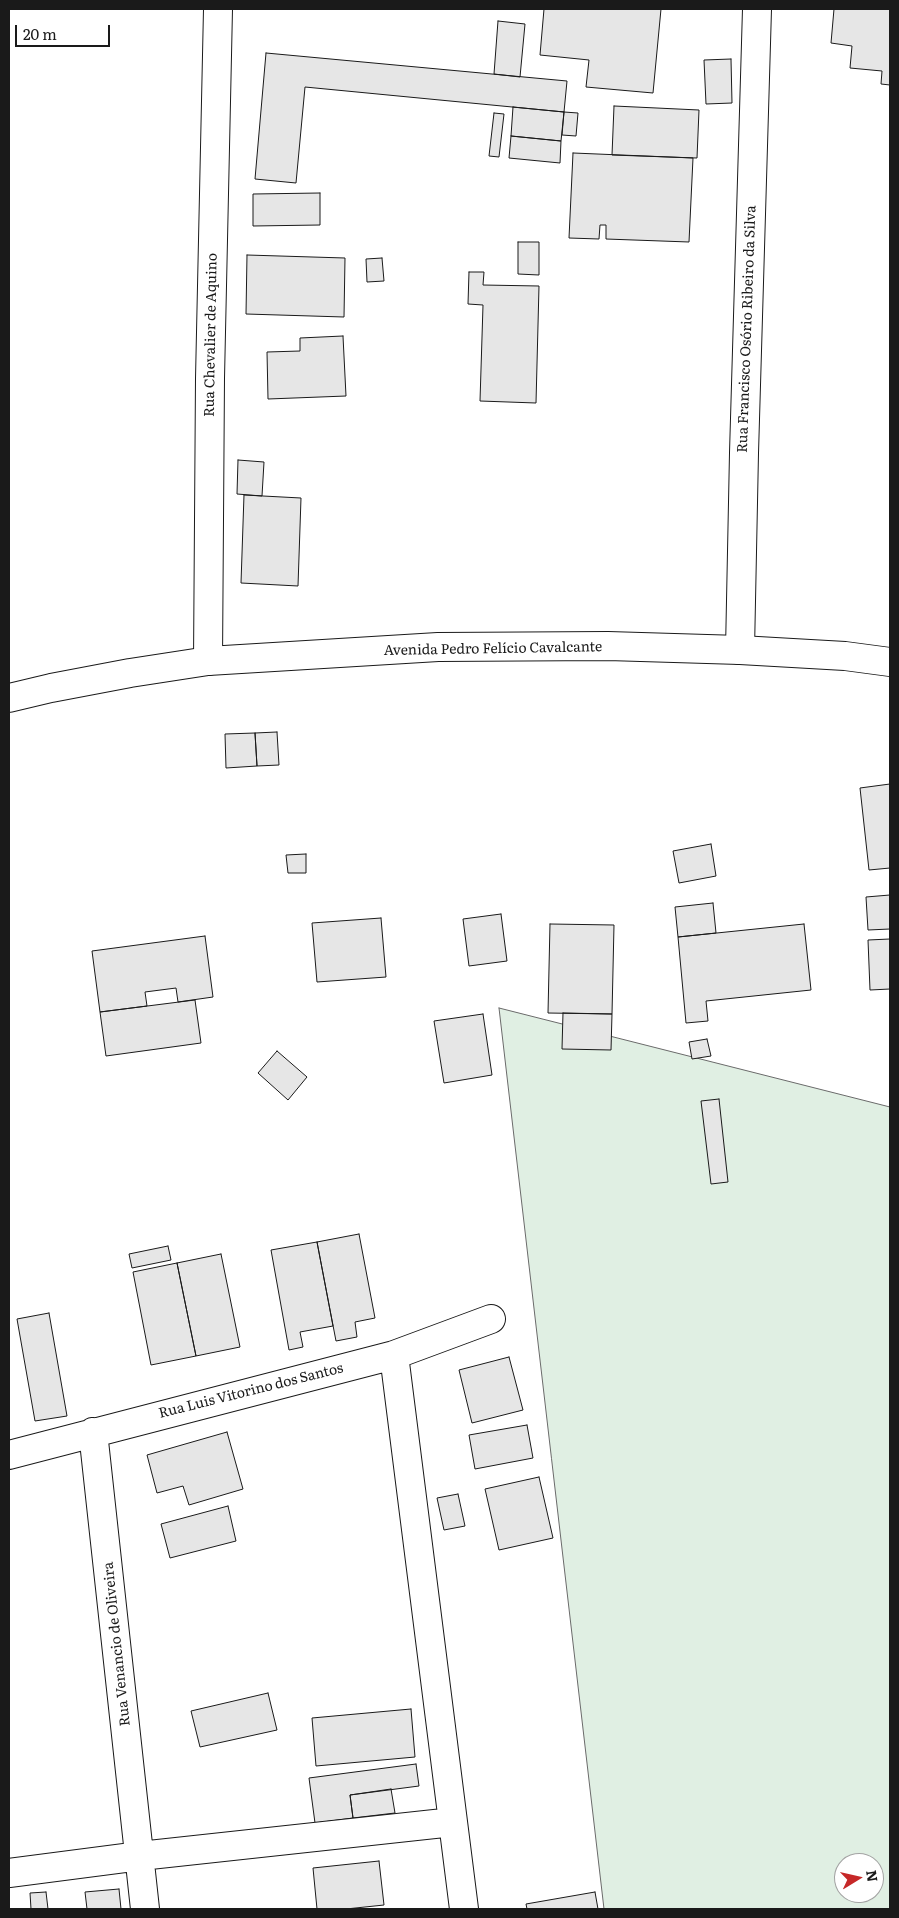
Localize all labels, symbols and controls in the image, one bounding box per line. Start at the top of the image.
scale bar [18,15,112,47]
text: 20 m [23,22,57,45]
street label: Rua Francisco Osório Ribeiro da Silva [734,205,760,453]
street label: Rua Chevalier de Aquino [201,253,221,417]
street label: Avenida Pedro Felício Cavalcante [384,639,602,659]
street label: Rua Luis Vitorino dos Santos [157,1360,345,1422]
street label: Rua Venancio de Oliveira [100,1561,134,1727]
north arrow [834,1853,884,1903]
text: N [862,1868,884,1883]

